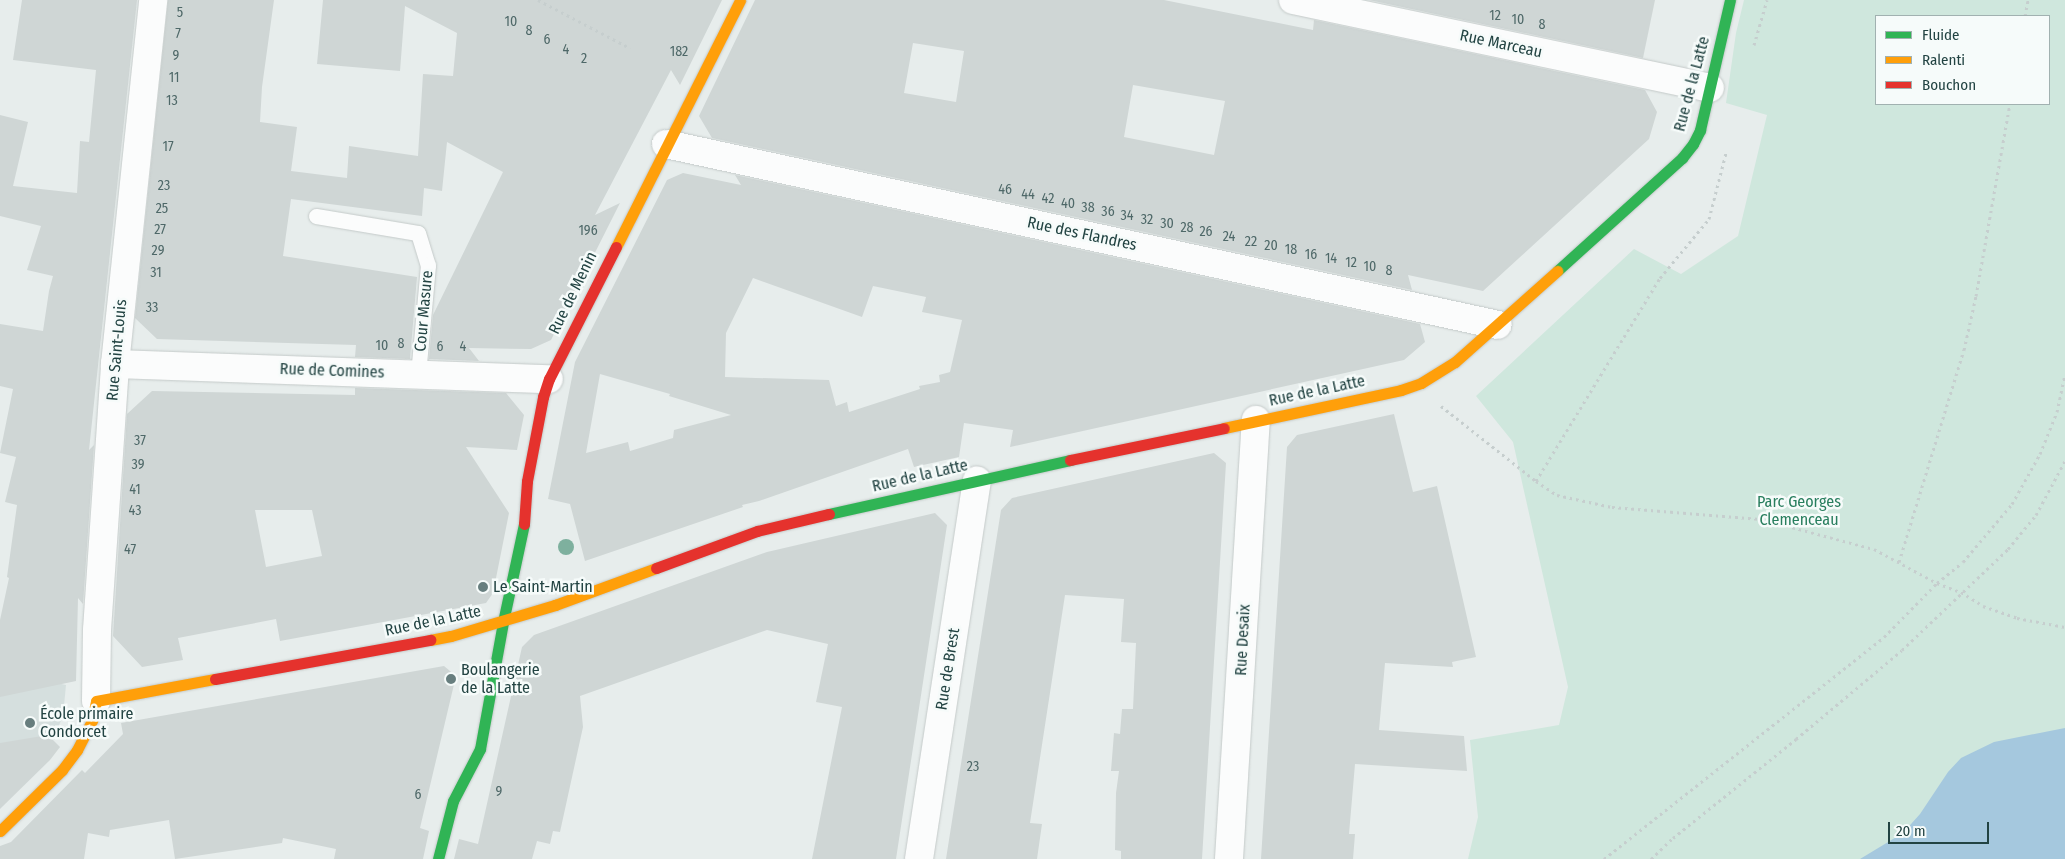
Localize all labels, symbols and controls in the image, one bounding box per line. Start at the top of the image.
house number: 5 [177,5,183,21]
house number: 12 [1489,8,1501,24]
house number: 10 [1512,12,1524,28]
house number: 10 [505,14,517,30]
legend [1875,15,2050,105]
house number: 8 [1539,17,1545,33]
house number: 8 [526,23,532,39]
house number: 7 [175,26,181,42]
street label: Rue Marceau [1458,26,1544,62]
text: Fluide [1922,26,1959,44]
house number: 6 [544,32,550,48]
street label: Rue de la Latte [1670,34,1714,134]
house number: 4 [563,42,569,58]
house number: 182 [670,44,688,60]
house number: 9 [173,48,179,64]
house number: 2 [581,51,587,67]
text: Ralenti [1922,51,1965,69]
house number: 11 [169,70,179,86]
text: Bouchon [1922,76,1976,94]
house number: 13 [166,93,178,109]
house number: 17 [162,139,174,155]
house number: 23 [158,178,170,194]
house number: 46 [998,182,1012,198]
house number: 44 [1021,187,1035,203]
house number: 42 [1042,191,1054,207]
house number: 40 [1061,196,1075,212]
house number: 38 [1081,200,1095,216]
house number: 25 [156,201,168,217]
house number: 36 [1101,204,1115,220]
house number: 34 [1120,208,1134,224]
house number: 32 [1141,212,1153,228]
street label: Rue des Flandres [1025,213,1139,255]
house number: 30 [1160,216,1174,232]
house number: 28 [1180,220,1194,236]
house number: 27 [154,222,166,238]
house number: 196 [578,223,598,239]
house number: 26 [1199,224,1213,240]
house number: 24 [1223,229,1235,245]
house number: 22 [1245,234,1257,250]
house number: 20 [1264,238,1278,254]
house number: 18 [1285,242,1297,258]
house number: 29 [152,243,164,259]
house number: 16 [1305,247,1317,263]
street label: Rue de Menin [545,249,601,337]
house number: 14 [1325,251,1337,267]
house number: 12 [1345,255,1357,271]
house number: 10 [1364,259,1376,275]
house number: 8 [1386,263,1392,279]
house number: 31 [150,265,162,281]
street label: Cour Masure [411,270,437,352]
street label: Rue Saint-Louis [103,298,131,402]
house number: 33 [146,300,158,316]
house number: 8 [398,336,404,352]
house number: 10 [376,338,388,354]
house number: 6 [437,339,443,355]
house number: 4 [460,339,466,355]
street label: Rue de Comines [279,360,385,382]
street label: Rue de la Latte [1267,371,1367,411]
house number: 37 [134,433,146,449]
street label: Rue de la Latte [870,456,970,496]
house number: 39 [132,457,144,473]
house number: 41 [129,482,141,498]
park label: Parc Georges Clemenceau [1757,492,1841,530]
house number: 43 [129,503,141,519]
house number: 47 [124,542,136,558]
place label: Le Saint-Martin [493,577,593,597]
marker: Le Saint-Martin [477,581,489,593]
street label: Rue de la Latte [383,601,483,641]
street label: Rue Desaix [1232,604,1254,676]
street label: Rue de Brest [932,627,964,711]
place label: Boulangerie de la Latte [461,660,540,698]
marker: Boulangerie de la Latte [445,673,457,685]
place label: École primaire Condorcet [40,704,133,742]
marker: École primaire Condorcet [24,717,36,729]
house number: 23 [967,759,979,775]
house number: 9 [496,784,502,800]
house number: 6 [415,787,421,803]
scale bar [1890,812,1991,844]
text: 20 m [1896,822,1926,840]

